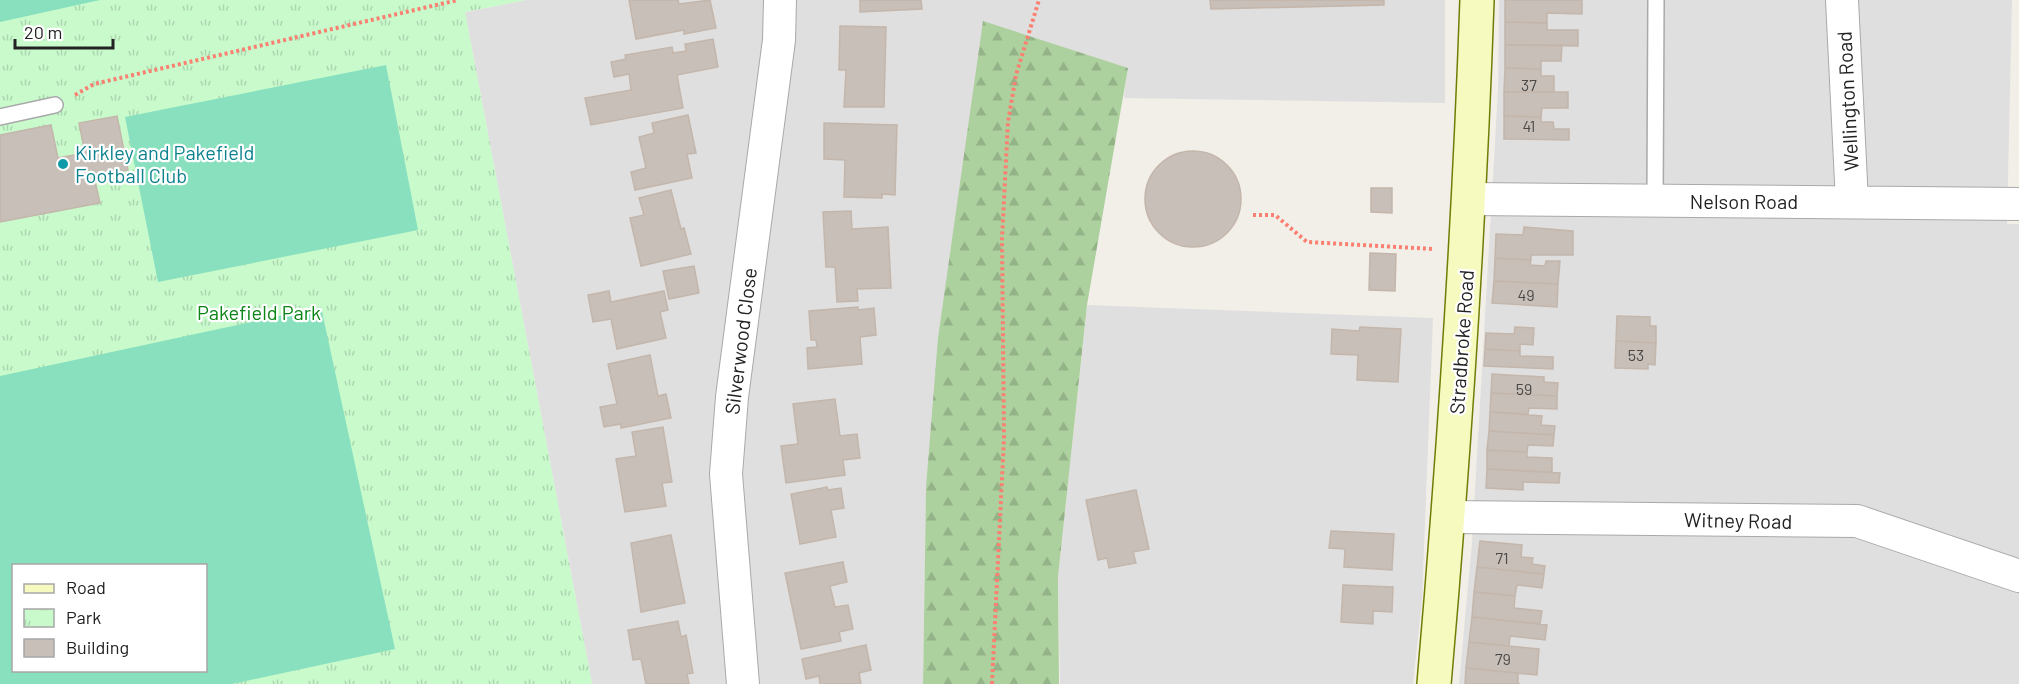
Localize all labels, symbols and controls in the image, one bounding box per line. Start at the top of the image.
scale bar [15,12,112,50]
text: 20 m [24,21,62,43]
street label: Wellington Road [1831,31,1863,171]
house number: 37 [1521,75,1537,94]
house number: 41 [1523,116,1535,135]
place label: Kirkley and Pakefield Football Club [75,140,254,187]
marker: Kirkley and Pakefield Football Club [56,157,70,171]
street label: Nelson Road [1690,189,1798,213]
street label: Silverwood Close [719,266,761,416]
street label: Stradbroke Road [1444,269,1478,415]
house number: 49 [1517,285,1535,304]
park label: Pakefield Park [197,300,321,324]
house number: 53 [1628,345,1644,364]
house number: 59 [1516,379,1532,398]
street label: Witney Road [1684,507,1792,533]
house number: 71 [1495,548,1509,567]
legend [12,564,207,672]
text: Road [66,576,106,598]
text: Park [66,606,101,628]
text: Building [66,636,129,658]
house number: 79 [1495,649,1511,668]

